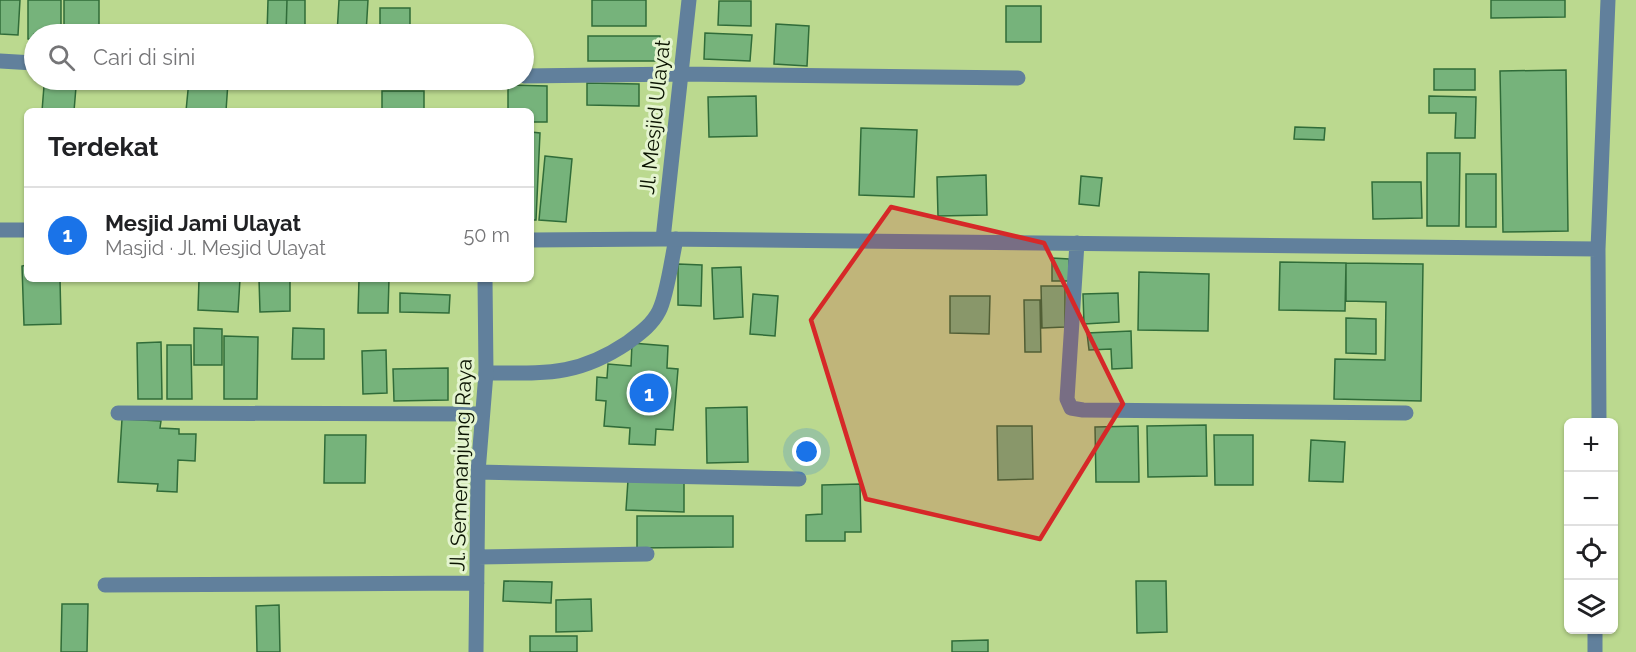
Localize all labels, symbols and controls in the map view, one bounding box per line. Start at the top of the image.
search box [24,24,534,90]
street label: Jl. Mesjid Ulayat [634,38,675,196]
icon: search [45,41,78,74]
text: Cari di sini [93,44,195,70]
text: Terdekat [48,132,159,162]
text: Mesjid Jami Ulayat [105,210,301,236]
text: 1 [63,223,72,247]
text: 50 m [463,223,510,247]
text: Masjid · Jl. Mesjid Ulayat [105,236,326,260]
street label: Jl. Semenanjung Raya [444,358,477,572]
pin: 1 [630,370,668,416]
map controls [1564,418,1618,634]
button: + [1564,418,1618,472]
your location [792,437,821,466]
button: − [1564,472,1618,526]
button: locate [1564,526,1618,580]
button: layers [1564,580,1618,634]

